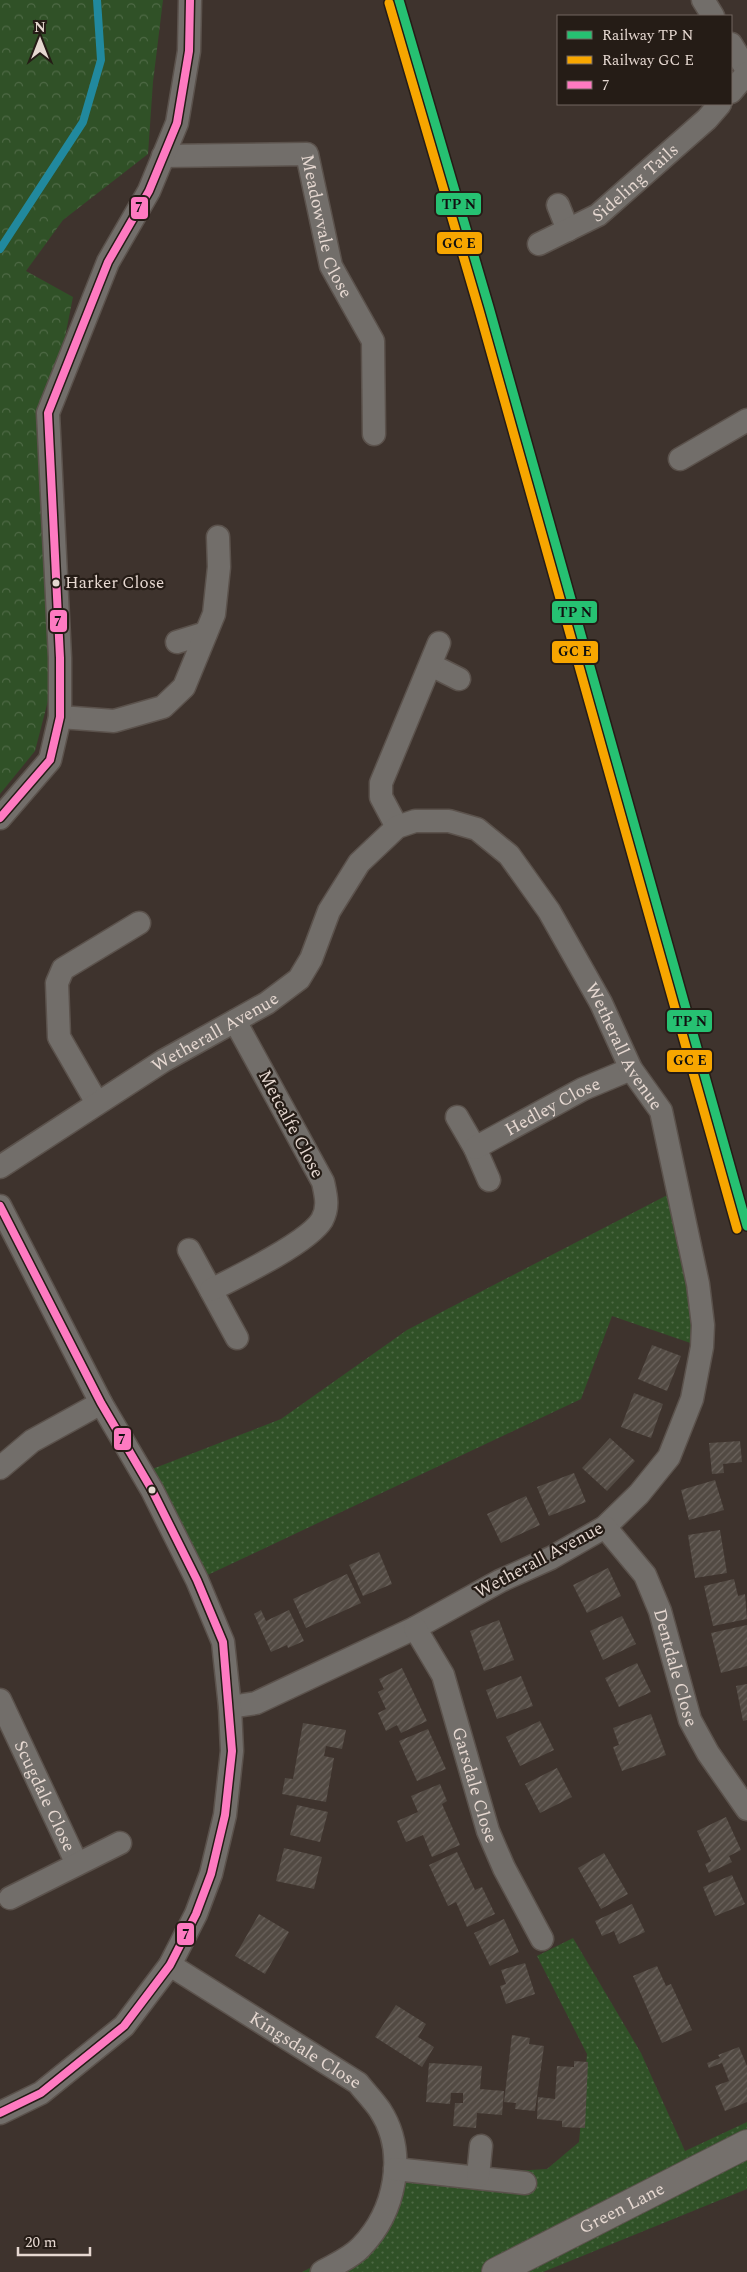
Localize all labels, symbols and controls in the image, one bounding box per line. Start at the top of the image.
north arrow [15,15,65,65]
legend [557,15,732,105]
text: N [34,17,46,38]
text: Railway TP N [602,24,693,47]
text: Railway GC E [602,49,694,72]
text: 7 [602,74,610,97]
street label: Sideling Tails [588,136,685,229]
street label: Meadowvale Close [294,152,360,303]
line badge: TP N [435,192,482,216]
text: TP N [442,194,476,215]
line badge: 7 [130,196,149,220]
text: 7 [135,197,143,218]
line badge: GC E [436,231,483,255]
text: GC E [442,233,476,254]
place label: Harker Close [65,570,164,596]
marker: Harker Close [51,578,61,588]
line badge: TP N [551,600,598,624]
text: TP N [558,602,592,623]
line badge: 7 [49,609,68,633]
text: 7 [54,611,62,632]
line badge: GC E [551,640,599,664]
text: GC E [558,641,592,662]
street label: Wetherall Avenue [578,977,670,1116]
street label: Wetherall Avenue [146,985,284,1079]
line badge: TP N [666,1009,713,1033]
text: TP N [673,1011,707,1032]
line badge: GC E [666,1049,713,1073]
text: GC E [673,1050,707,1071]
street label: Metcalfe Close [251,1065,331,1183]
street label: Hedley Close [500,1070,604,1143]
line badge: 7 [113,1427,132,1451]
text: 7 [118,1429,126,1450]
unlabelled marker [147,1485,157,1495]
street label: Wetherall Avenue [470,1515,608,1605]
street label: Dentdale Close [646,1605,705,1732]
street label: Garsdale Close [445,1724,505,1847]
street label: Scugdale Close [7,1736,83,1856]
line badge: 7 [176,1922,195,1946]
text: 7 [182,1924,190,1945]
street label: Kingsdale Close [244,2005,367,2096]
street label: Green Lane [574,2175,669,2241]
scale bar [18,2224,90,2256]
text: 20 m [25,2231,57,2254]

